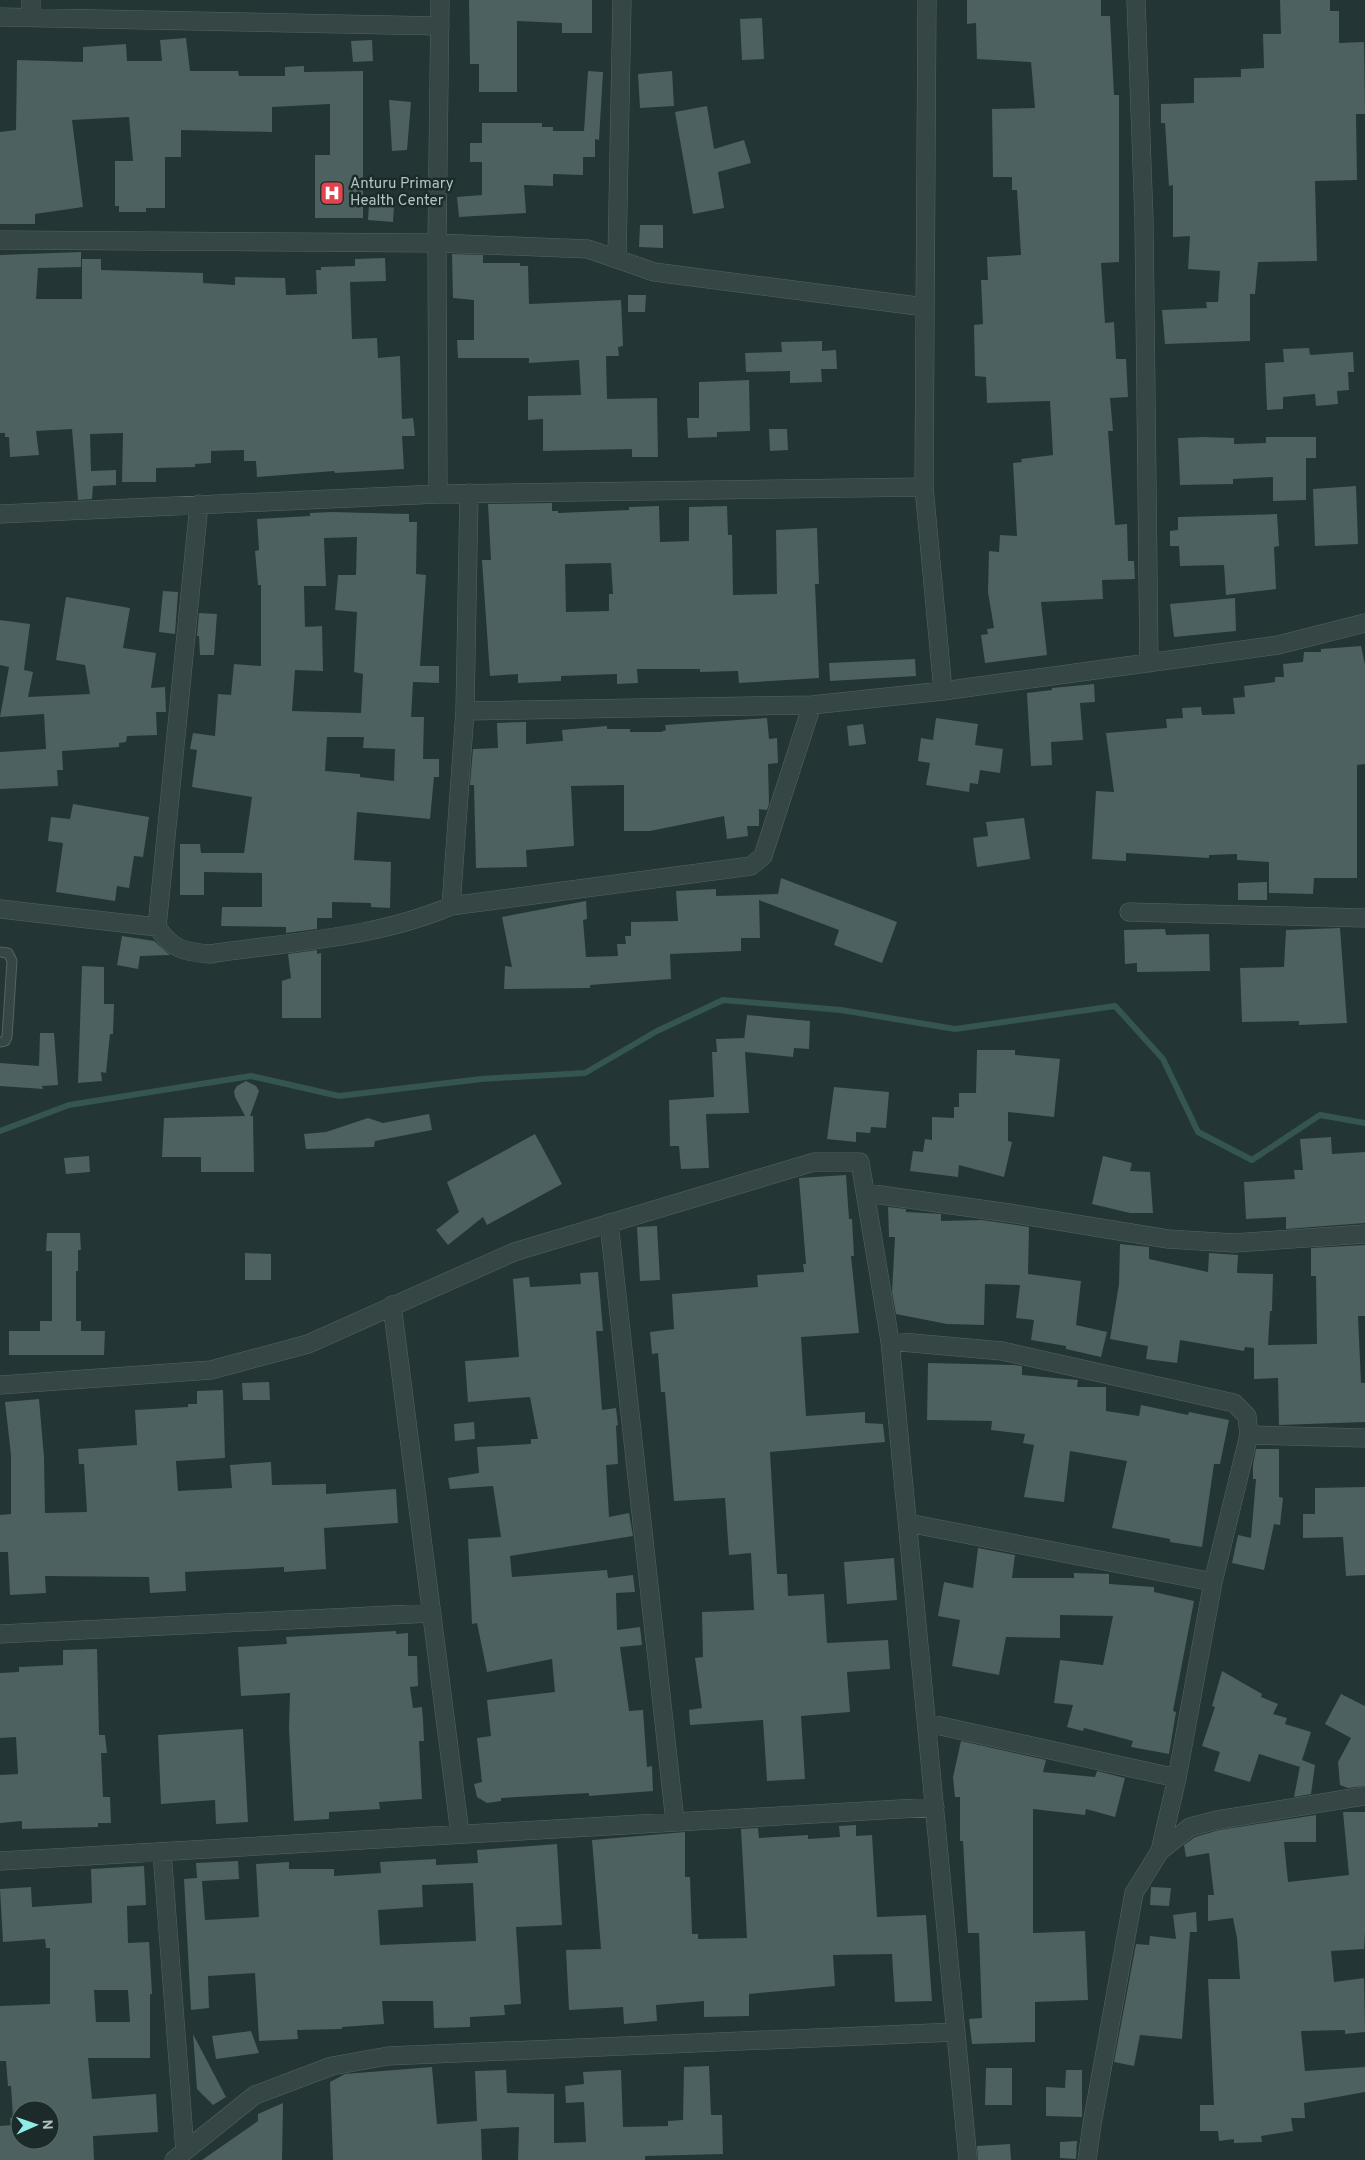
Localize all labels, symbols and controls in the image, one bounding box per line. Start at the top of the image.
place label: Anturu Primary Health Center [350,175,454,211]
hospital icon: Anturu Primary Health Center [319,180,345,206]
north arrow [10,2100,60,2150]
text: N [38,2119,55,2130]

